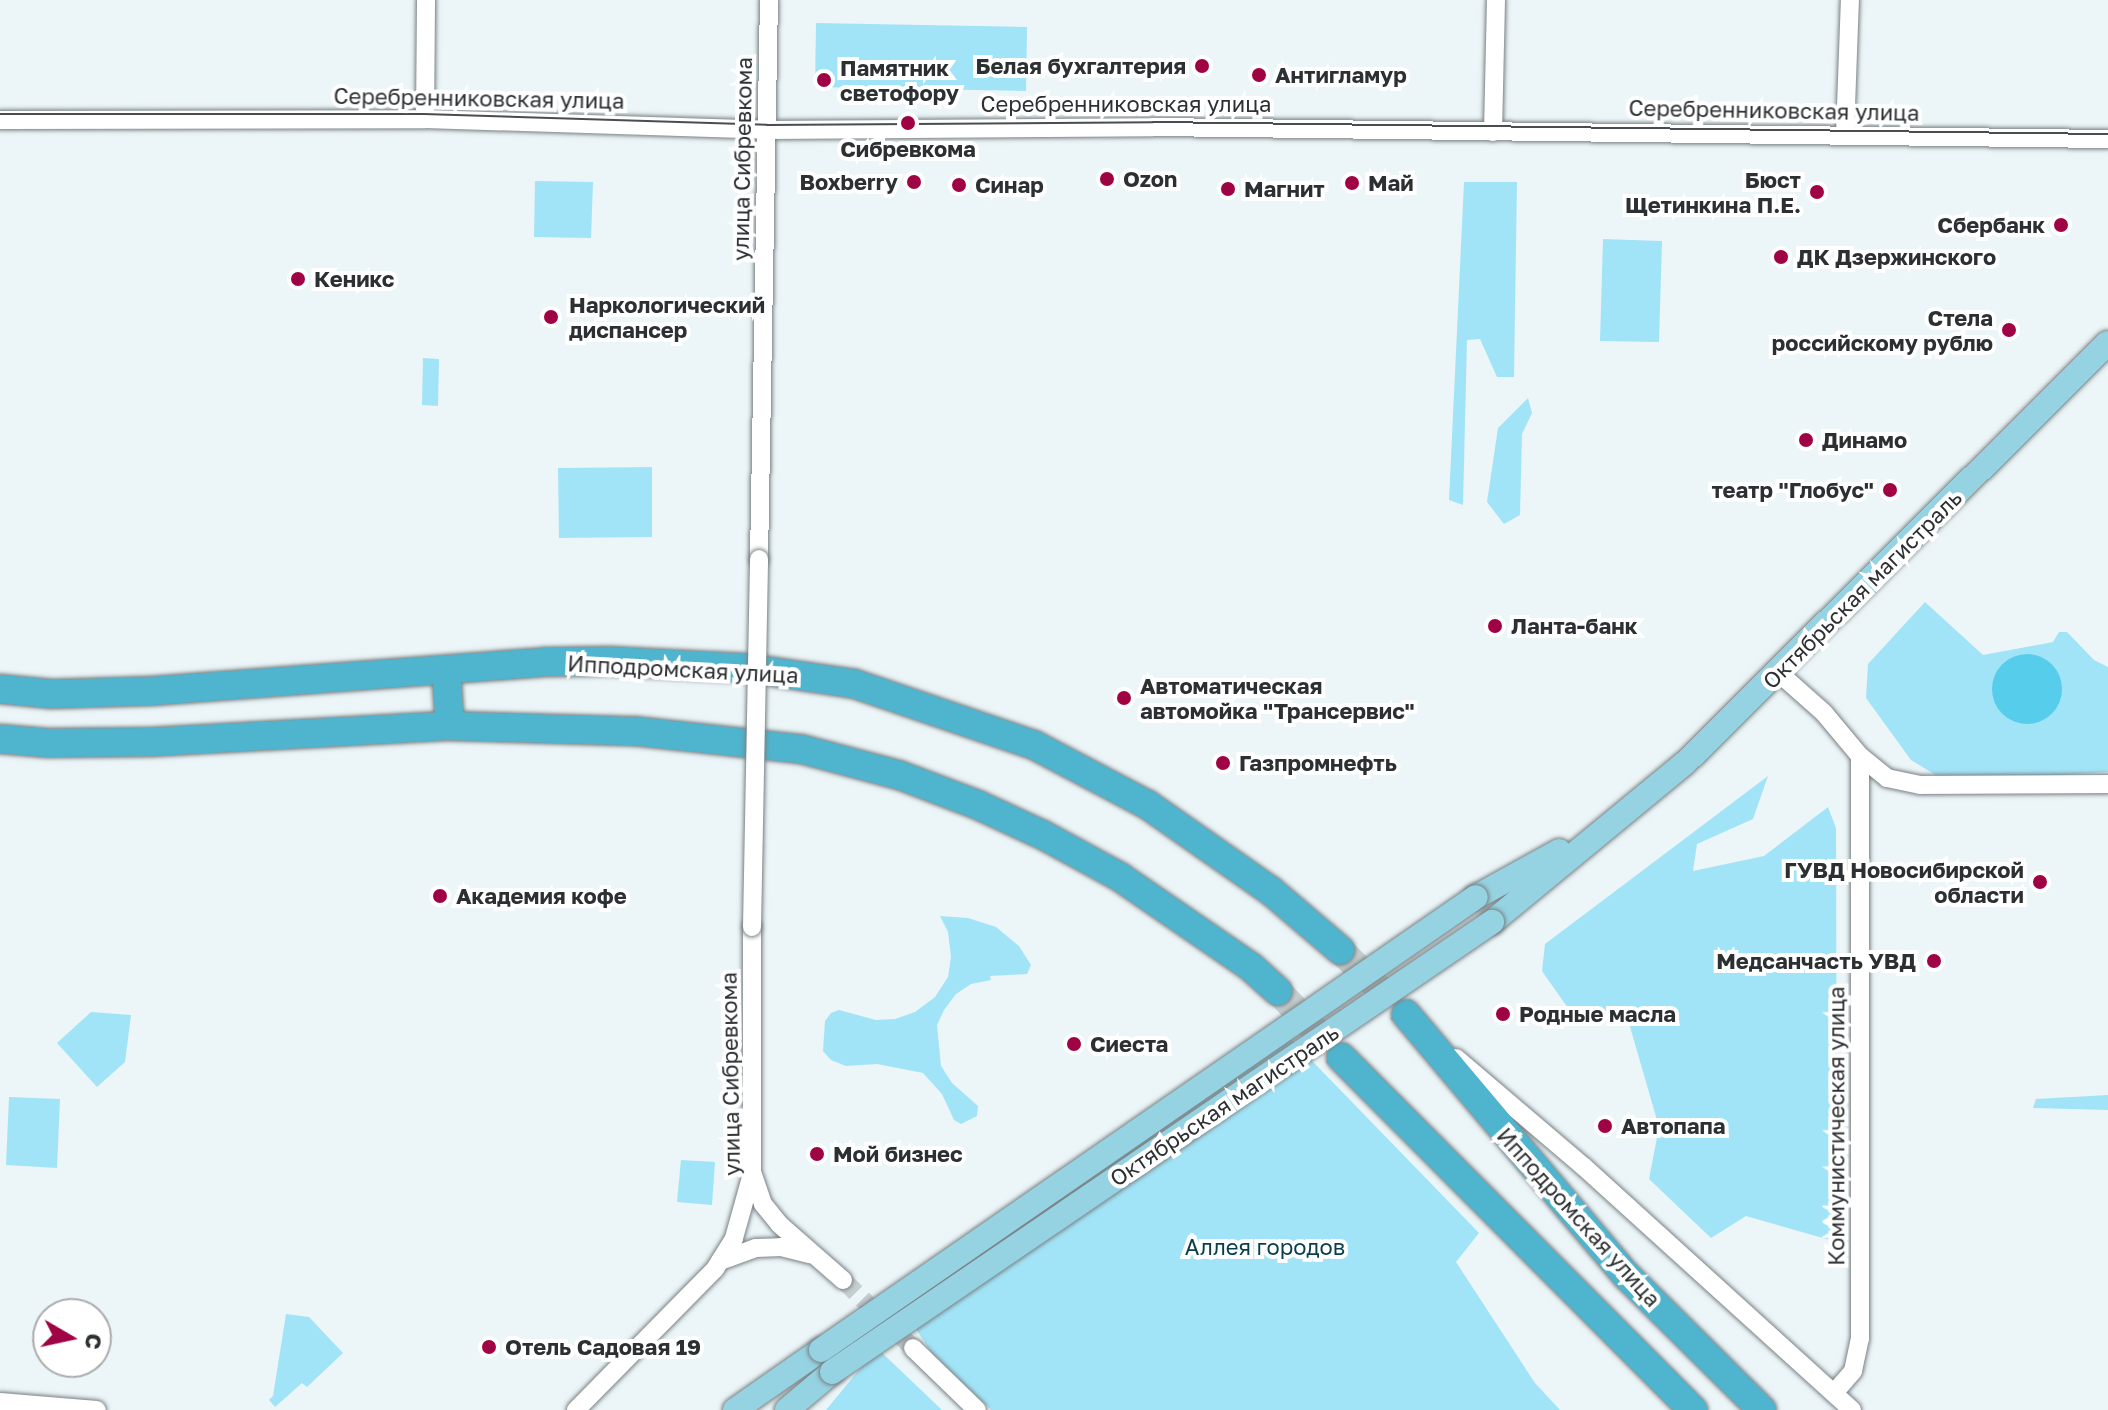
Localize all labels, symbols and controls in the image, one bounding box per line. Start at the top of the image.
place label: Белая бухгалтерия [976,53,1186,79]
place label: Памятник светофору [840,54,959,106]
street label: улица Сибревкома [727,57,757,261]
marker: Белая бухгалтерия [1193,57,1211,75]
place label: Антигламур [1275,62,1407,88]
marker: Антигламур [1250,66,1268,84]
marker: Памятник светофору [815,71,833,89]
street label: Серебренниковская улица [333,82,625,114]
street label: Серебренниковская улица [981,91,1271,117]
street label: Серебренниковская улица [1628,94,1920,126]
marker: Сибревкома [899,114,917,132]
place label: Сибревкома [840,136,976,162]
place label: Ozon [1123,166,1177,192]
place label: Бюст Щетинкина П.Е. [1625,166,1801,218]
place label: Boxberry [800,169,898,195]
marker: Ozon [1098,170,1116,188]
place label: Май [1368,170,1414,196]
place label: Синар [975,172,1044,198]
marker: Boxberry [905,173,923,191]
marker: Май [1343,174,1361,192]
marker: Синар [950,176,968,194]
place label: Магнит [1244,176,1325,202]
marker: Магнит [1219,180,1237,198]
marker: Бюст Щетинкина П.Е. [1808,183,1826,201]
place label: Сбербанк [1937,212,2045,238]
marker: Сбербанк [2052,216,2070,234]
place label: ДК Дзержинского [1797,244,1996,270]
marker: ДК Дзержинского [1772,248,1790,266]
place label: Кеникс [314,266,395,292]
marker: Кеникс [289,270,307,288]
place label: Наркологический диспансер [569,291,765,342]
place label: Стела российскому рублю [1772,304,1993,356]
marker: Наркологический диспансер [540,306,562,328]
marker: Стела российскому рублю [2000,321,2018,339]
place label: Динамо [1822,427,1907,453]
marker: Динамо [1797,431,1815,449]
place label: театр "Глобус" [1711,477,1874,503]
marker: театр "Глобус" [1881,481,1899,499]
street label: Октябрьская магистраль [1757,484,1967,694]
place label: Ланта-банк [1511,613,1637,639]
marker: Ланта-банк [1486,617,1504,635]
street label: Ипподромская улица [567,650,799,688]
place label: Автоматическая автомойка "Трансервис" [1140,672,1415,724]
marker: Автоматическая автомойка "Трансервис" [1115,689,1133,707]
place label: Газпромнефть [1239,750,1397,776]
marker: Газпромнефть [1214,754,1232,772]
place label: ГУВД Новосибирской области [1784,856,2024,908]
marker: ГУВД Новосибирской области [2031,873,2049,891]
place label: Академия кофе [456,883,627,909]
marker: Академия кофе [431,887,449,905]
place label: Медсанчасть УВД [1716,948,1916,974]
marker: Медсанчасть УВД [1923,950,1945,972]
street label: улица Сибревкома [715,972,745,1176]
street label: Коммунистическая улица [1823,986,1849,1266]
place label: Родные масла [1519,1001,1676,1027]
marker: Родные масла [1494,1005,1512,1023]
street label: Октябрьская магистраль [1105,1018,1343,1192]
place label: Сиеста [1090,1031,1168,1057]
marker: Сиеста [1065,1035,1083,1053]
place label: Автопапа [1621,1113,1725,1139]
marker: Автопапа [1596,1117,1614,1135]
street label: Ипподромская улица [1492,1122,1666,1312]
place label: Мой бизнес [833,1141,963,1167]
marker: Мой бизнес [808,1145,826,1163]
park label: Аллея городов [1185,1234,1345,1260]
north arrow [32,1298,112,1378]
text: С [80,1332,109,1351]
place label: Отель Садовая 19 [505,1334,701,1360]
marker: Отель Садовая 19 [480,1338,498,1356]

